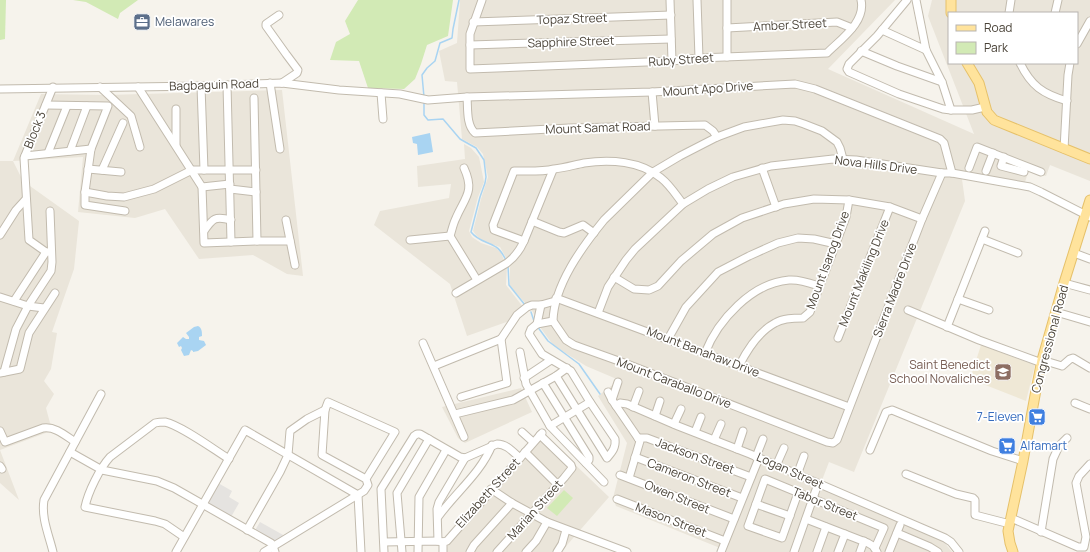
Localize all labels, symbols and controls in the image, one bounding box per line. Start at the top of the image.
street label: Topaz Street [536,9,608,28]
office icon: Melawares [132,12,152,32]
legend [948,12,1078,64]
place label: Melawares [155,13,214,30]
street label: Amber Street [753,14,827,35]
text: Road [984,19,1012,36]
street label: Sapphire Street [527,31,615,52]
text: Park [984,39,1009,56]
street label: Ruby Street [648,49,714,70]
street label: Bagbaguin Road [169,74,259,95]
street label: Mount Apo Drive [662,77,754,100]
street label: Block 3 [19,109,50,151]
street label: Mount Samat Road [545,117,651,138]
street label: Nova Hills Drive [834,151,918,178]
street label: Mount Isarog Drive [802,208,853,311]
street label: Mount Makiling Drive [834,217,893,329]
street label: Sierra Madre Drive [869,240,920,340]
street label: Congressional Road [1027,283,1072,395]
street label: Mount Banahaw Drive [644,322,762,381]
street label: Mount Caraballo Drive [614,353,734,412]
place label: Saint Benedict School Novaliches [889,356,990,387]
school or university icon: Saint Benedict School Novaliches [993,362,1013,382]
supermarket icon: 7-Eleven [1027,407,1047,427]
place label: 7-Eleven [977,408,1024,425]
street label: Jackson Street [653,433,737,478]
supermarket icon: Alfamart [997,436,1017,456]
place label: Alfamart [1020,437,1067,454]
street label: Logan Street [754,448,827,493]
street label: Elizabeth Street [452,454,524,531]
street label: Cameron Street [645,454,734,501]
street label: Marian Street [503,476,566,543]
street label: Owen Street [642,476,713,517]
street label: Tabor Street [790,483,861,524]
street label: Mason Street [633,498,709,541]

